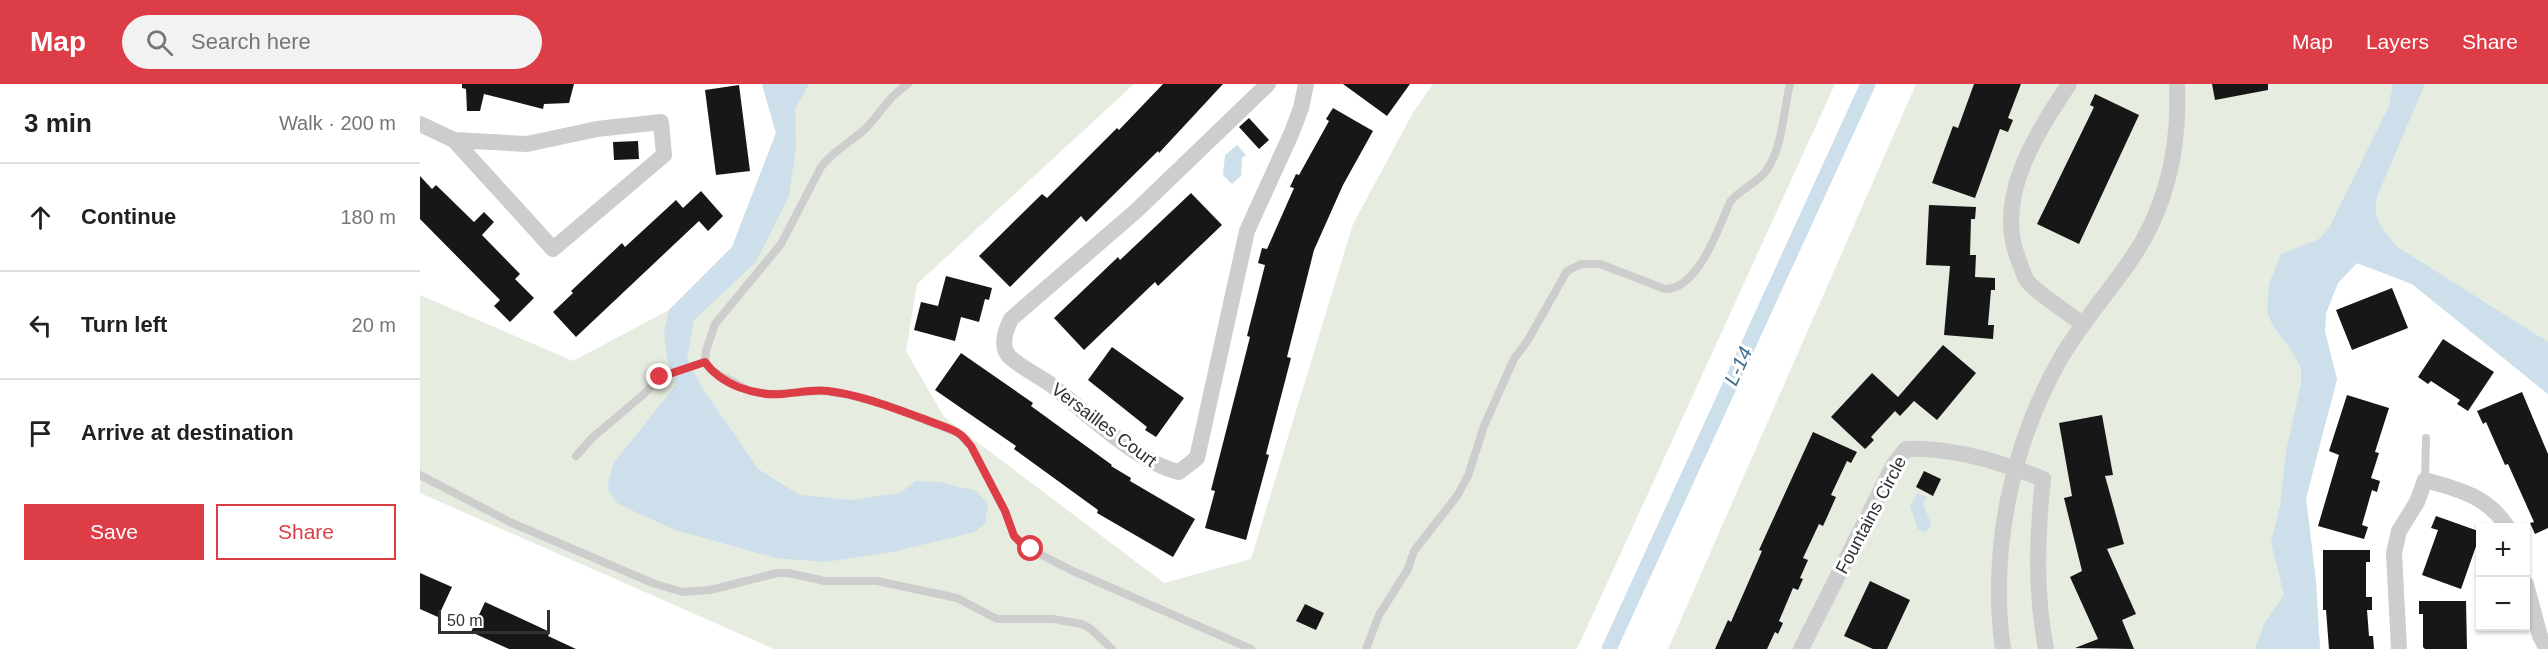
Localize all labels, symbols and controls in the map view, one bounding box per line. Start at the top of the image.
search box [122,15,542,69]
text: Map [30,26,86,57]
icon: search [143,26,176,59]
text: Search here [191,29,311,54]
text: Map [2292,30,2333,53]
text: Layers [2366,30,2429,53]
text: Share [2462,30,2518,53]
text: 3 min [24,108,92,138]
text: Walk · 200 m [279,112,396,134]
icon: ahead [24,201,57,234]
text: Continue [81,204,176,229]
text: 180 m [340,206,396,228]
icon: left [24,309,57,342]
text: Turn left [81,312,167,337]
text: 20 m [352,314,396,336]
water label: L-14 [1720,343,1756,389]
route end [646,363,672,389]
street label: Versailles Court [1048,379,1160,471]
icon: arrive [24,417,57,450]
text: Arrive at destination [81,420,294,445]
street label: Fountains Circle [1832,453,1910,577]
button: Save [24,504,204,560]
button: Share [216,504,396,560]
map controls [2476,523,2530,631]
button: + [2476,523,2530,577]
route start [1017,535,1043,561]
button: − [2476,577,2530,631]
scale bar [438,607,550,634]
text: 50 m [447,612,483,629]

